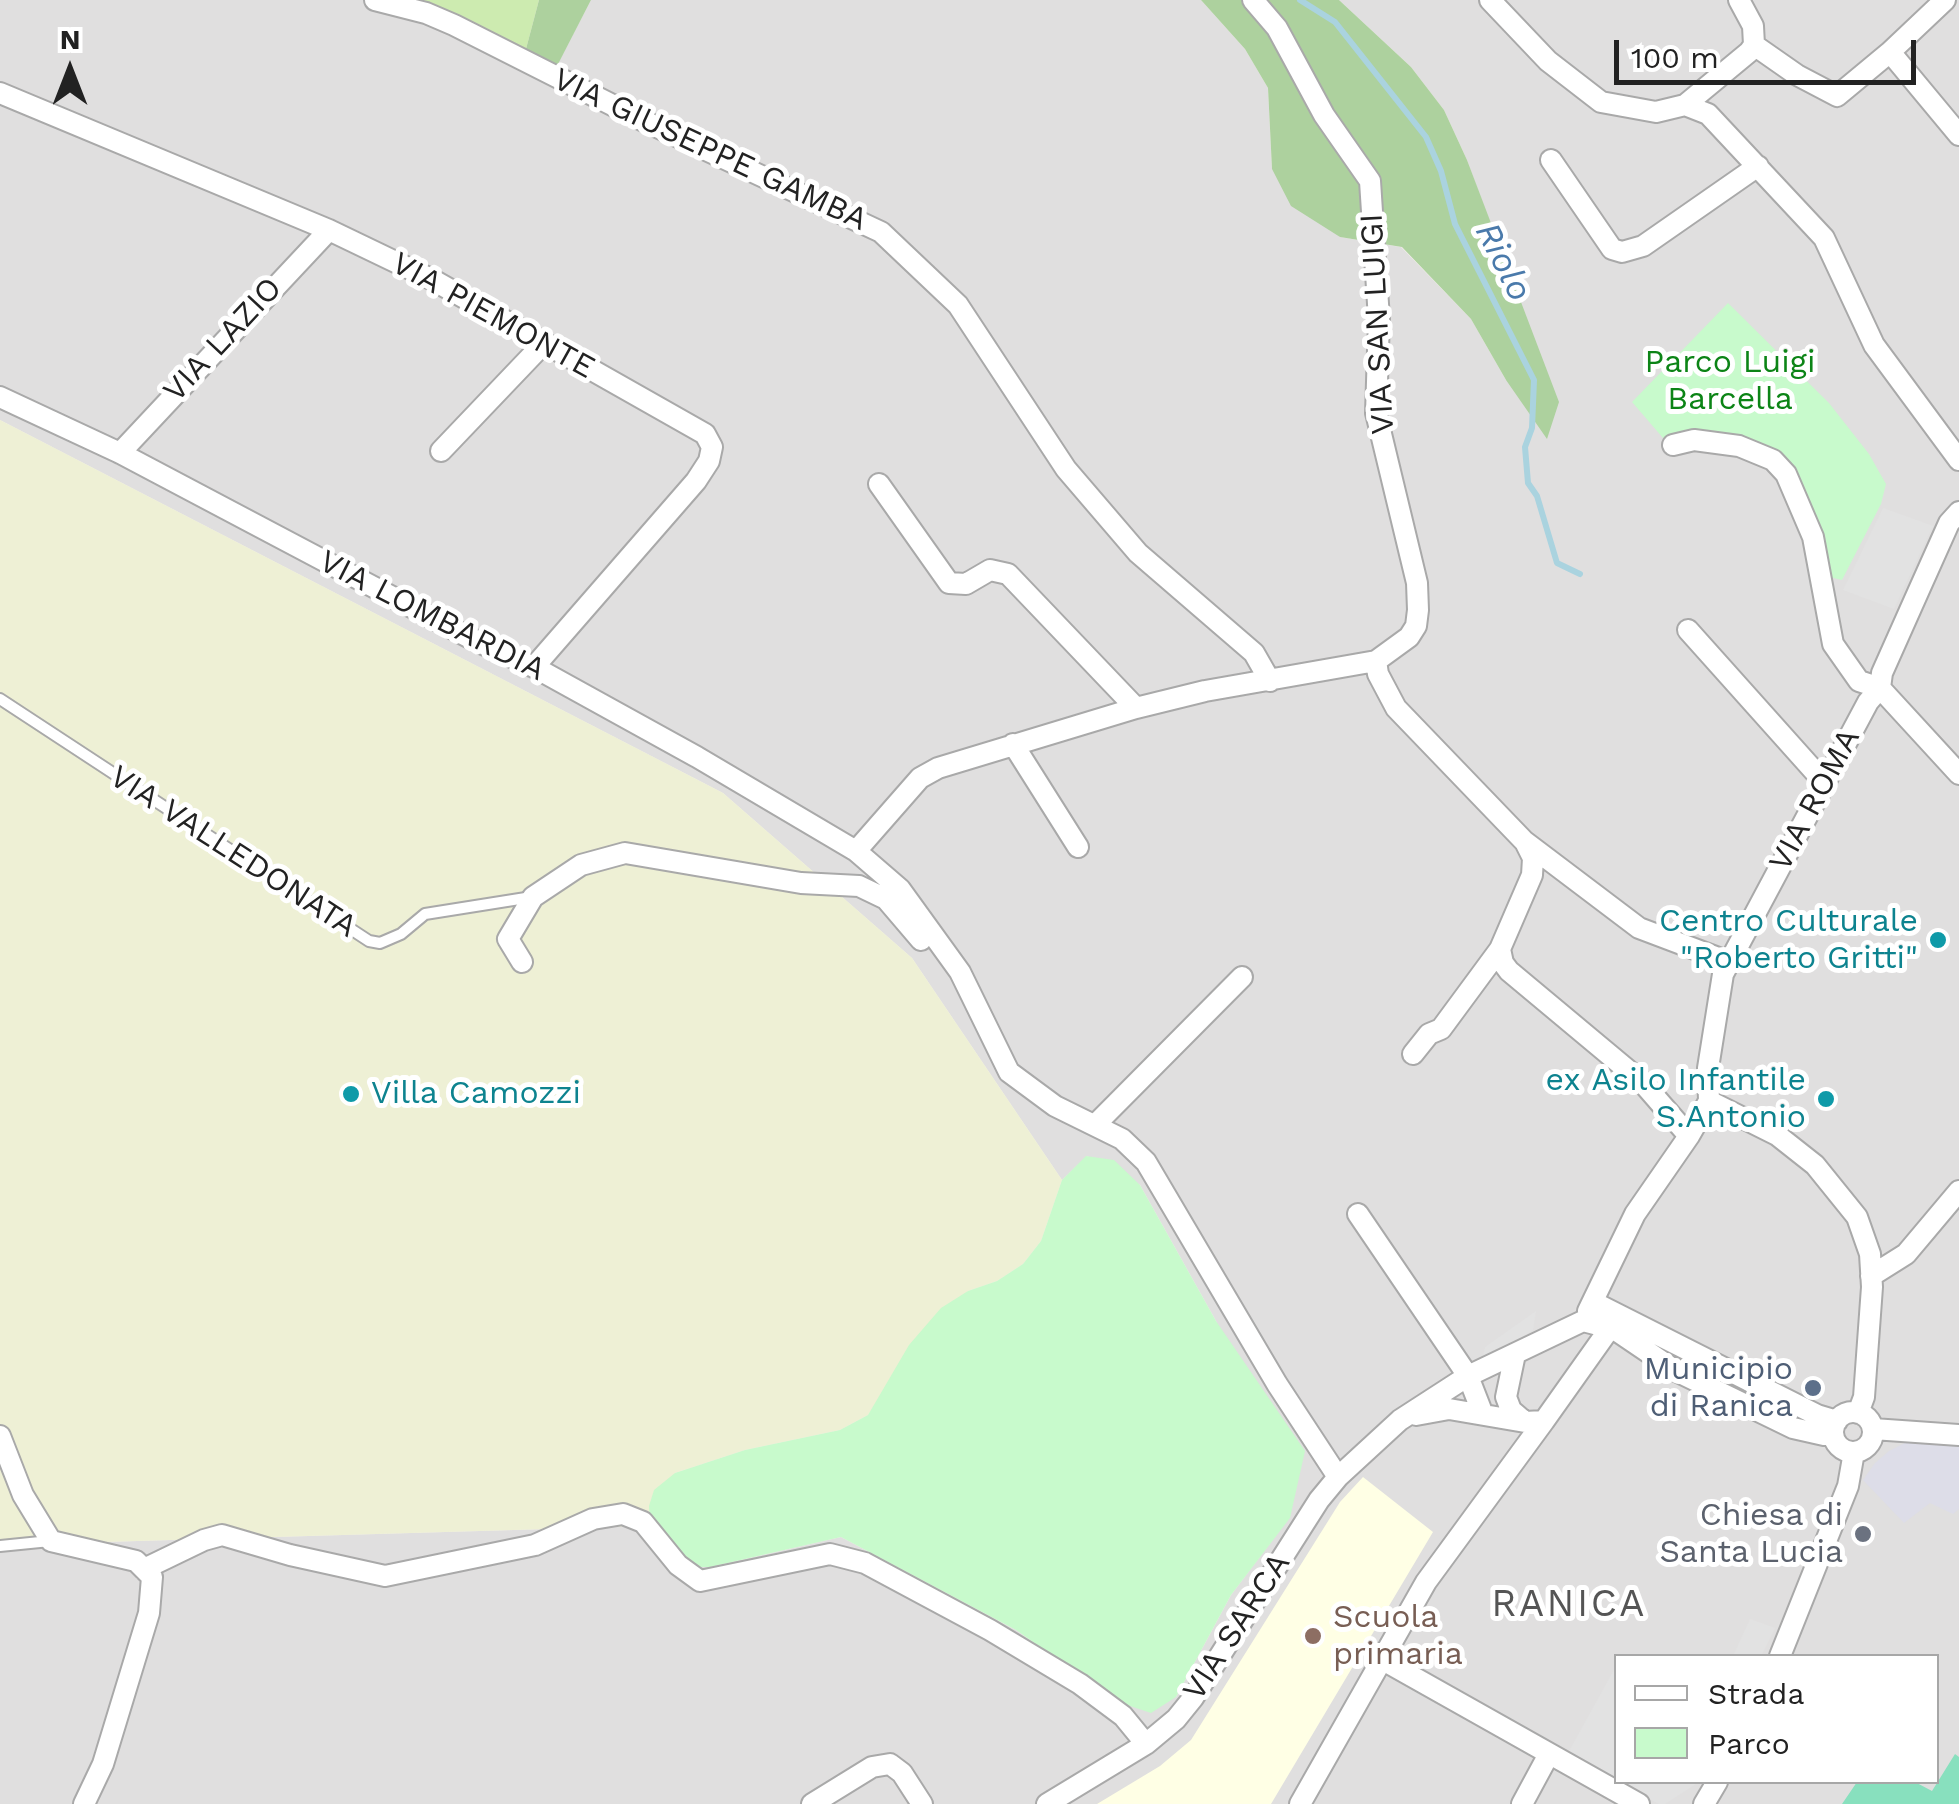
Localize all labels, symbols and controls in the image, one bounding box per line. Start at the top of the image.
north arrow [20,20,120,120]
scale bar [1619,20,1922,82]
text: N [60,23,80,56]
text: 100 m [1631,40,1719,75]
street label: VIA GIUSEPPE GAMBA [547,60,873,240]
street label: VIA SAN LUIGI [1353,212,1403,436]
water label: Riolo [1465,215,1541,309]
street label: VIA PIEMONTE [385,244,601,388]
street label: VIA LAZIO [156,270,290,410]
park label: Parco Luigi Barcella [1645,344,1815,419]
street label: VIA LOMBARDIA [313,542,551,690]
street label: VIA ROMA [1761,722,1869,878]
street label: VIA VALLEDONATA [102,758,364,946]
place label: Centro Culturale "Roberto Gritti" [1659,903,1918,978]
marker: Centro Culturale "Roberto Gritti" [1927,929,1949,951]
place label: ex Asilo Infantile S.Antonio [1546,1062,1806,1137]
place label: Villa Camozzi [371,1075,581,1113]
marker: Villa Camozzi [340,1083,362,1105]
marker: ex Asilo Infantile S.Antonio [1815,1088,1837,1110]
place label: Municipio di Ranica [1644,1351,1793,1426]
marker: Municipio di Ranica [1802,1377,1824,1399]
place label: Chiesa di Santa Lucia [1660,1497,1843,1572]
marker: Chiesa di Santa Lucia [1852,1523,1874,1545]
street label: VIA SARCA [1175,1546,1299,1708]
district label: RANICA [1491,1582,1647,1628]
place label: Scuola primaria [1333,1599,1463,1674]
marker: Scuola primaria [1302,1625,1324,1647]
legend [1614,1654,1939,1784]
text: Strada [1708,1676,1804,1711]
text: Parco [1708,1726,1790,1761]

